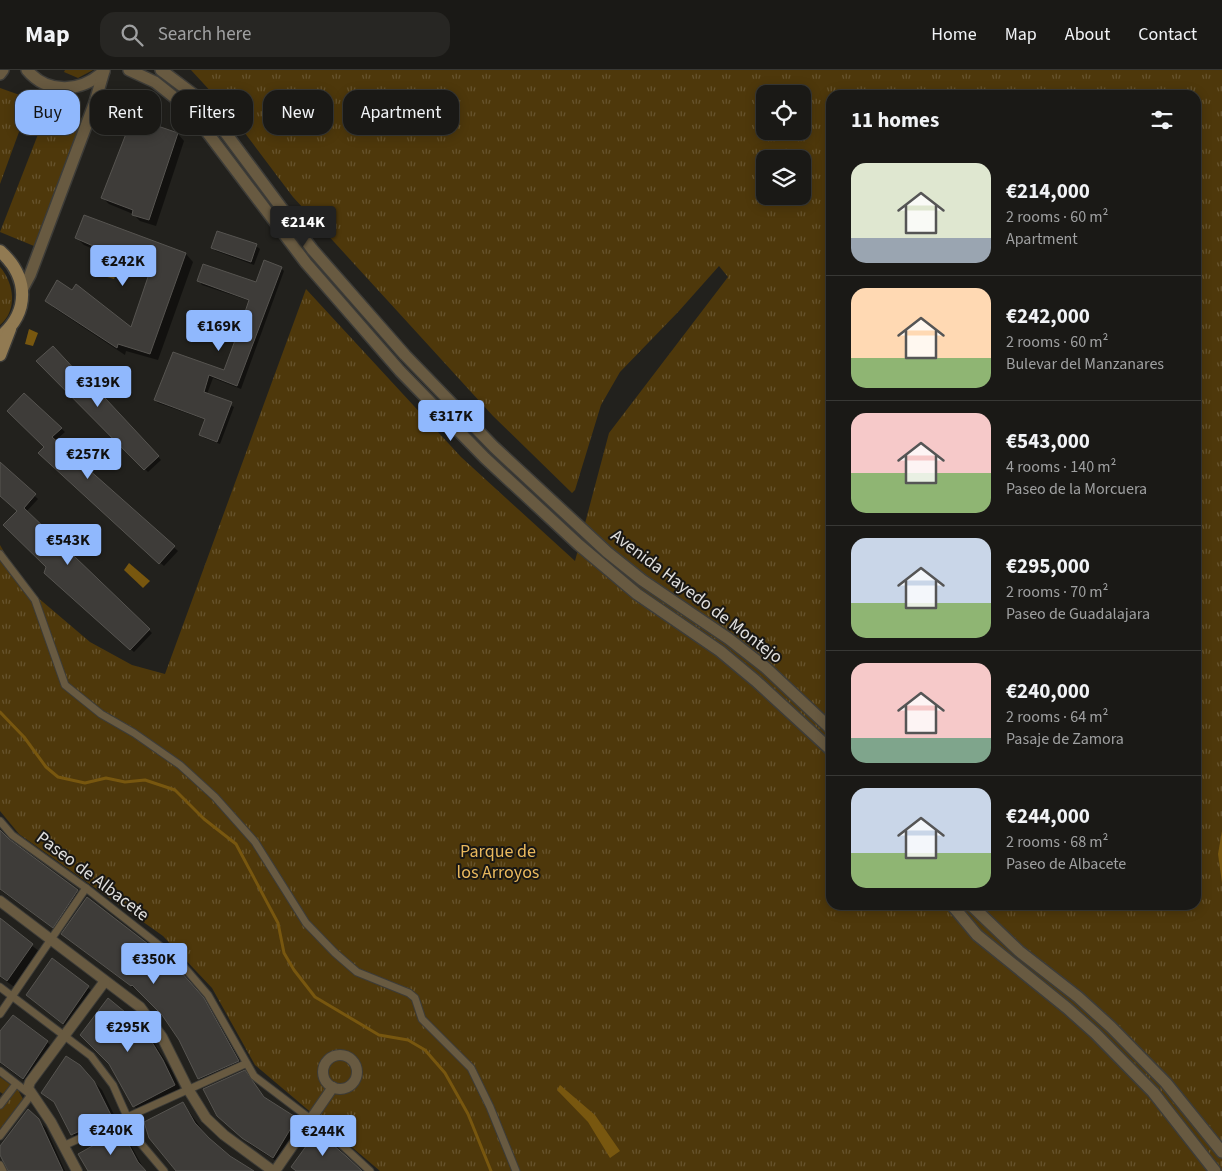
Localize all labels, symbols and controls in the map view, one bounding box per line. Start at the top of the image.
search box [100,12,450,57]
text: Map [25,17,70,52]
icon: search [118,21,146,49]
text: Search here [158,21,251,48]
text: Home [931,22,977,47]
text: Map [1005,22,1037,47]
text: About [1065,22,1110,47]
text: Contact [1138,22,1197,47]
map controls [756,85,811,205]
button: locate [756,85,811,140]
chip: Buy [15,90,80,135]
chip: Rent [90,90,161,135]
chip: Filters [171,90,253,135]
chip: New [263,90,333,135]
chip: Apartment [343,90,459,135]
text: 11 homes [851,105,939,135]
icon: filters [1148,106,1176,134]
button: layers [756,150,811,205]
text: €214,000 [1006,176,1090,206]
icon: home [891,183,951,243]
pin: €214K [268,206,338,248]
text: 2 rooms · 60 m² [1006,206,1108,228]
text: €214K [281,211,325,233]
text: Apartment [1006,228,1078,250]
pin: €242K [88,244,158,287]
text: €242K [101,250,145,272]
text: €242,000 [1006,301,1090,331]
icon: home [891,308,951,368]
pin: €169K [184,310,254,352]
text: €169K [197,315,241,337]
text: 2 rooms · 60 m² [1006,331,1108,353]
text: Bulevar del Manzanares [1006,353,1164,375]
pin: €319K [63,366,133,408]
text: €319K [76,371,120,393]
pin: €317K [416,400,486,442]
text: €317K [429,405,473,427]
text: €543,000 [1006,426,1090,456]
icon: home [891,433,951,493]
pin: €257K [53,438,123,480]
text: €257K [66,443,110,465]
text: 4 rooms · 140 m² [1006,456,1116,478]
text: Paseo de la Morcuera [1006,478,1147,500]
street label: Avenida Hayedo de Montejo [606,523,788,669]
pin: €543K [33,524,103,566]
text: €543K [46,529,90,551]
text: €295,000 [1006,551,1090,581]
icon: home [891,558,951,618]
text: 2 rooms · 70 m² [1006,581,1108,603]
text: Paseo de Guadalajara [1006,603,1150,625]
text: €240,000 [1006,676,1090,706]
icon: home [891,683,951,743]
text: 2 rooms · 64 m² [1006,706,1108,728]
text: Pasaje de Zamora [1006,728,1124,750]
text: €244,000 [1006,801,1090,831]
icon: home [891,808,951,868]
street label: Paseo de Albacete [31,826,154,927]
text: 2 rooms · 68 m² [1006,831,1108,853]
park label: Parque de los Arroyos [457,839,539,885]
text: Paseo de Albacete [1006,853,1126,875]
pin: €350K [119,942,189,985]
text: €350K [132,948,176,970]
pin: €295K [93,1010,163,1053]
text: €295K [106,1016,150,1038]
pin: €240K [76,1114,146,1156]
pin: €244K [288,1114,358,1157]
text: €240K [89,1119,133,1141]
text: €244K [301,1120,345,1142]

